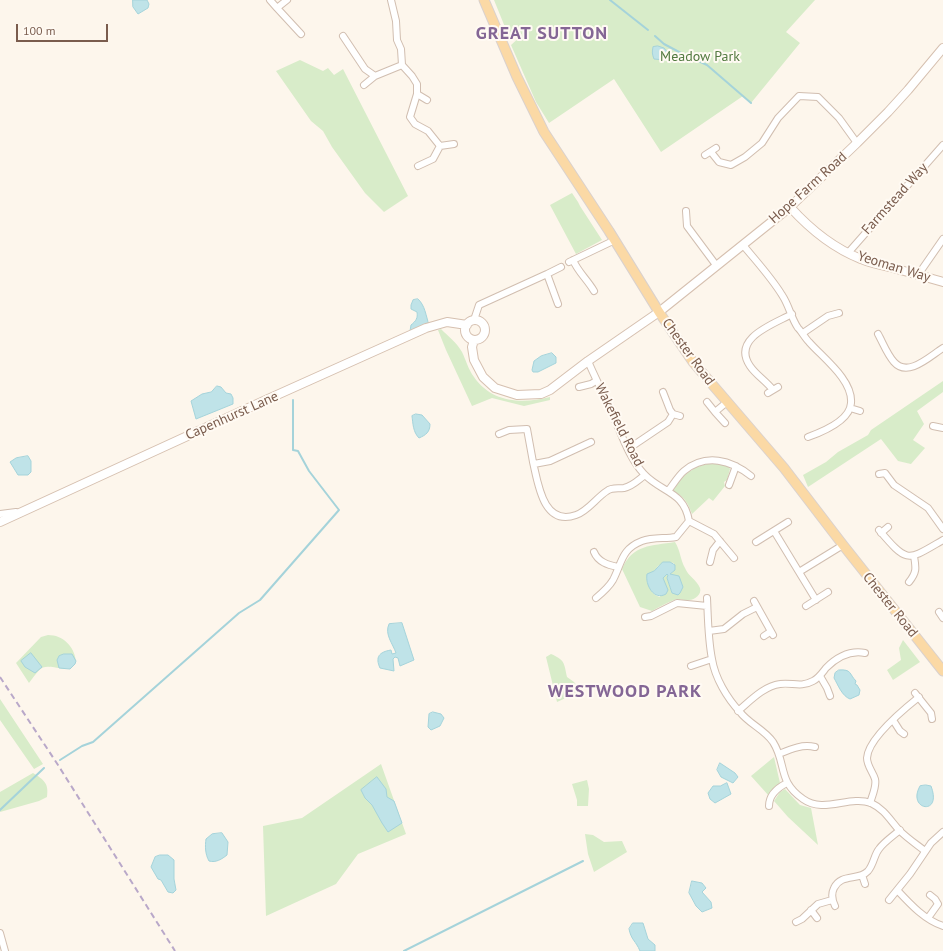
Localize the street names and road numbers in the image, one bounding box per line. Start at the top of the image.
street label: Hope Farm Road [766,149,850,227]
street label: Farmstead Way [858,160,932,238]
street label: Yeoman Way [856,248,932,286]
street label: Chester Road [658,315,718,389]
street label: Wakefield Road [591,381,647,469]
street label: Capenhurst Lane [183,388,281,444]
street label: Chester Road [859,569,921,641]

